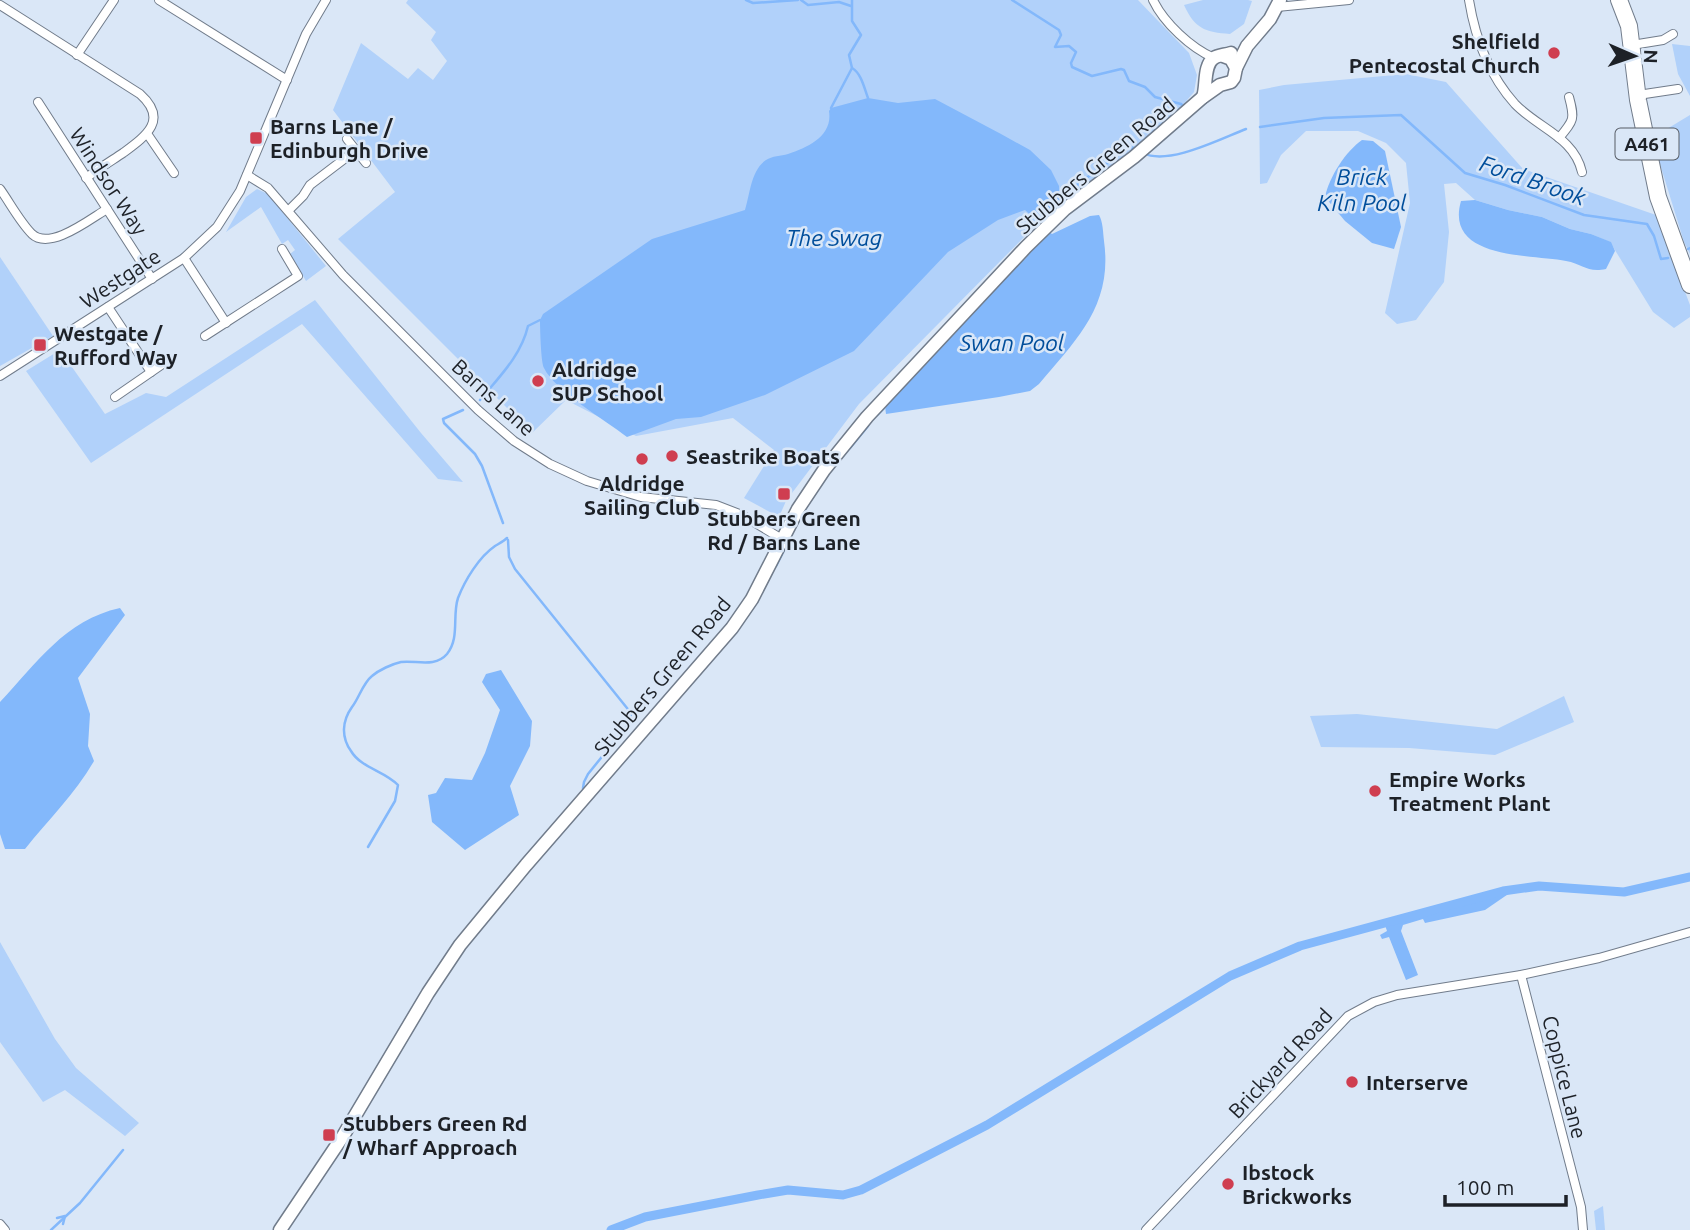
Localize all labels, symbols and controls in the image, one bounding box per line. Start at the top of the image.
north arrow [1599,21,1669,91]
place label: Shelfield Pentecostal Church [1349,29,1540,77]
marker: Shelfield Pentecostal Church [1546,45,1562,61]
text: N [1640,49,1662,64]
street label: Stubbers Green Road [1011,92,1179,238]
place label: Barns Lane / Edinburgh Drive [270,114,429,162]
street label: Windsor Way [65,123,153,239]
road number: A461 [1616,128,1678,160]
marker: Barns Lane / Edinburgh Drive [248,130,264,146]
water label: Ford Brook [1477,150,1590,210]
water label: Brick Kiln Pool [1317,164,1407,215]
water label: The Swag [786,225,882,250]
street label: Westgate [75,243,165,313]
place label: Westgate / Rufford Way [54,321,177,369]
water label: Swan Pool [959,330,1065,355]
marker: Westgate / Rufford Way [32,337,48,353]
street label: Barns Lane [448,354,540,440]
place label: Aldridge SUP School [552,357,663,405]
marker: Aldridge SUP School [530,373,546,389]
place label: Seastrike Boats [686,444,840,468]
marker: Seastrike Boats [664,448,680,464]
marker: Aldridge Sailing Club [634,451,650,467]
place label: Aldridge Sailing Club [584,471,700,519]
marker: Stubbers Green Rd / Barns Lane [776,486,792,502]
place label: Stubbers Green Rd / Barns Lane [707,506,861,554]
street label: Stubbers Green Road [589,592,735,760]
place label: Empire Works Treatment Plant [1389,767,1551,815]
marker: Empire Works Treatment Plant [1367,783,1383,799]
street label: Brickyard Road [1223,1003,1337,1123]
street label: Coppice Lane [1538,1013,1592,1141]
place label: Interserve [1366,1070,1468,1094]
marker: Interserve [1344,1074,1360,1090]
place label: Stubbers Green Rd / Wharf Approach [342,1111,527,1159]
marker: Stubbers Green Rd / Wharf Approach [321,1127,337,1143]
place label: Ibstock Brickworks [1242,1160,1352,1208]
scale bar [1445,1164,1566,1208]
text: 100 m [1456,1175,1514,1199]
marker: Ibstock Brickworks [1220,1176,1236,1192]

